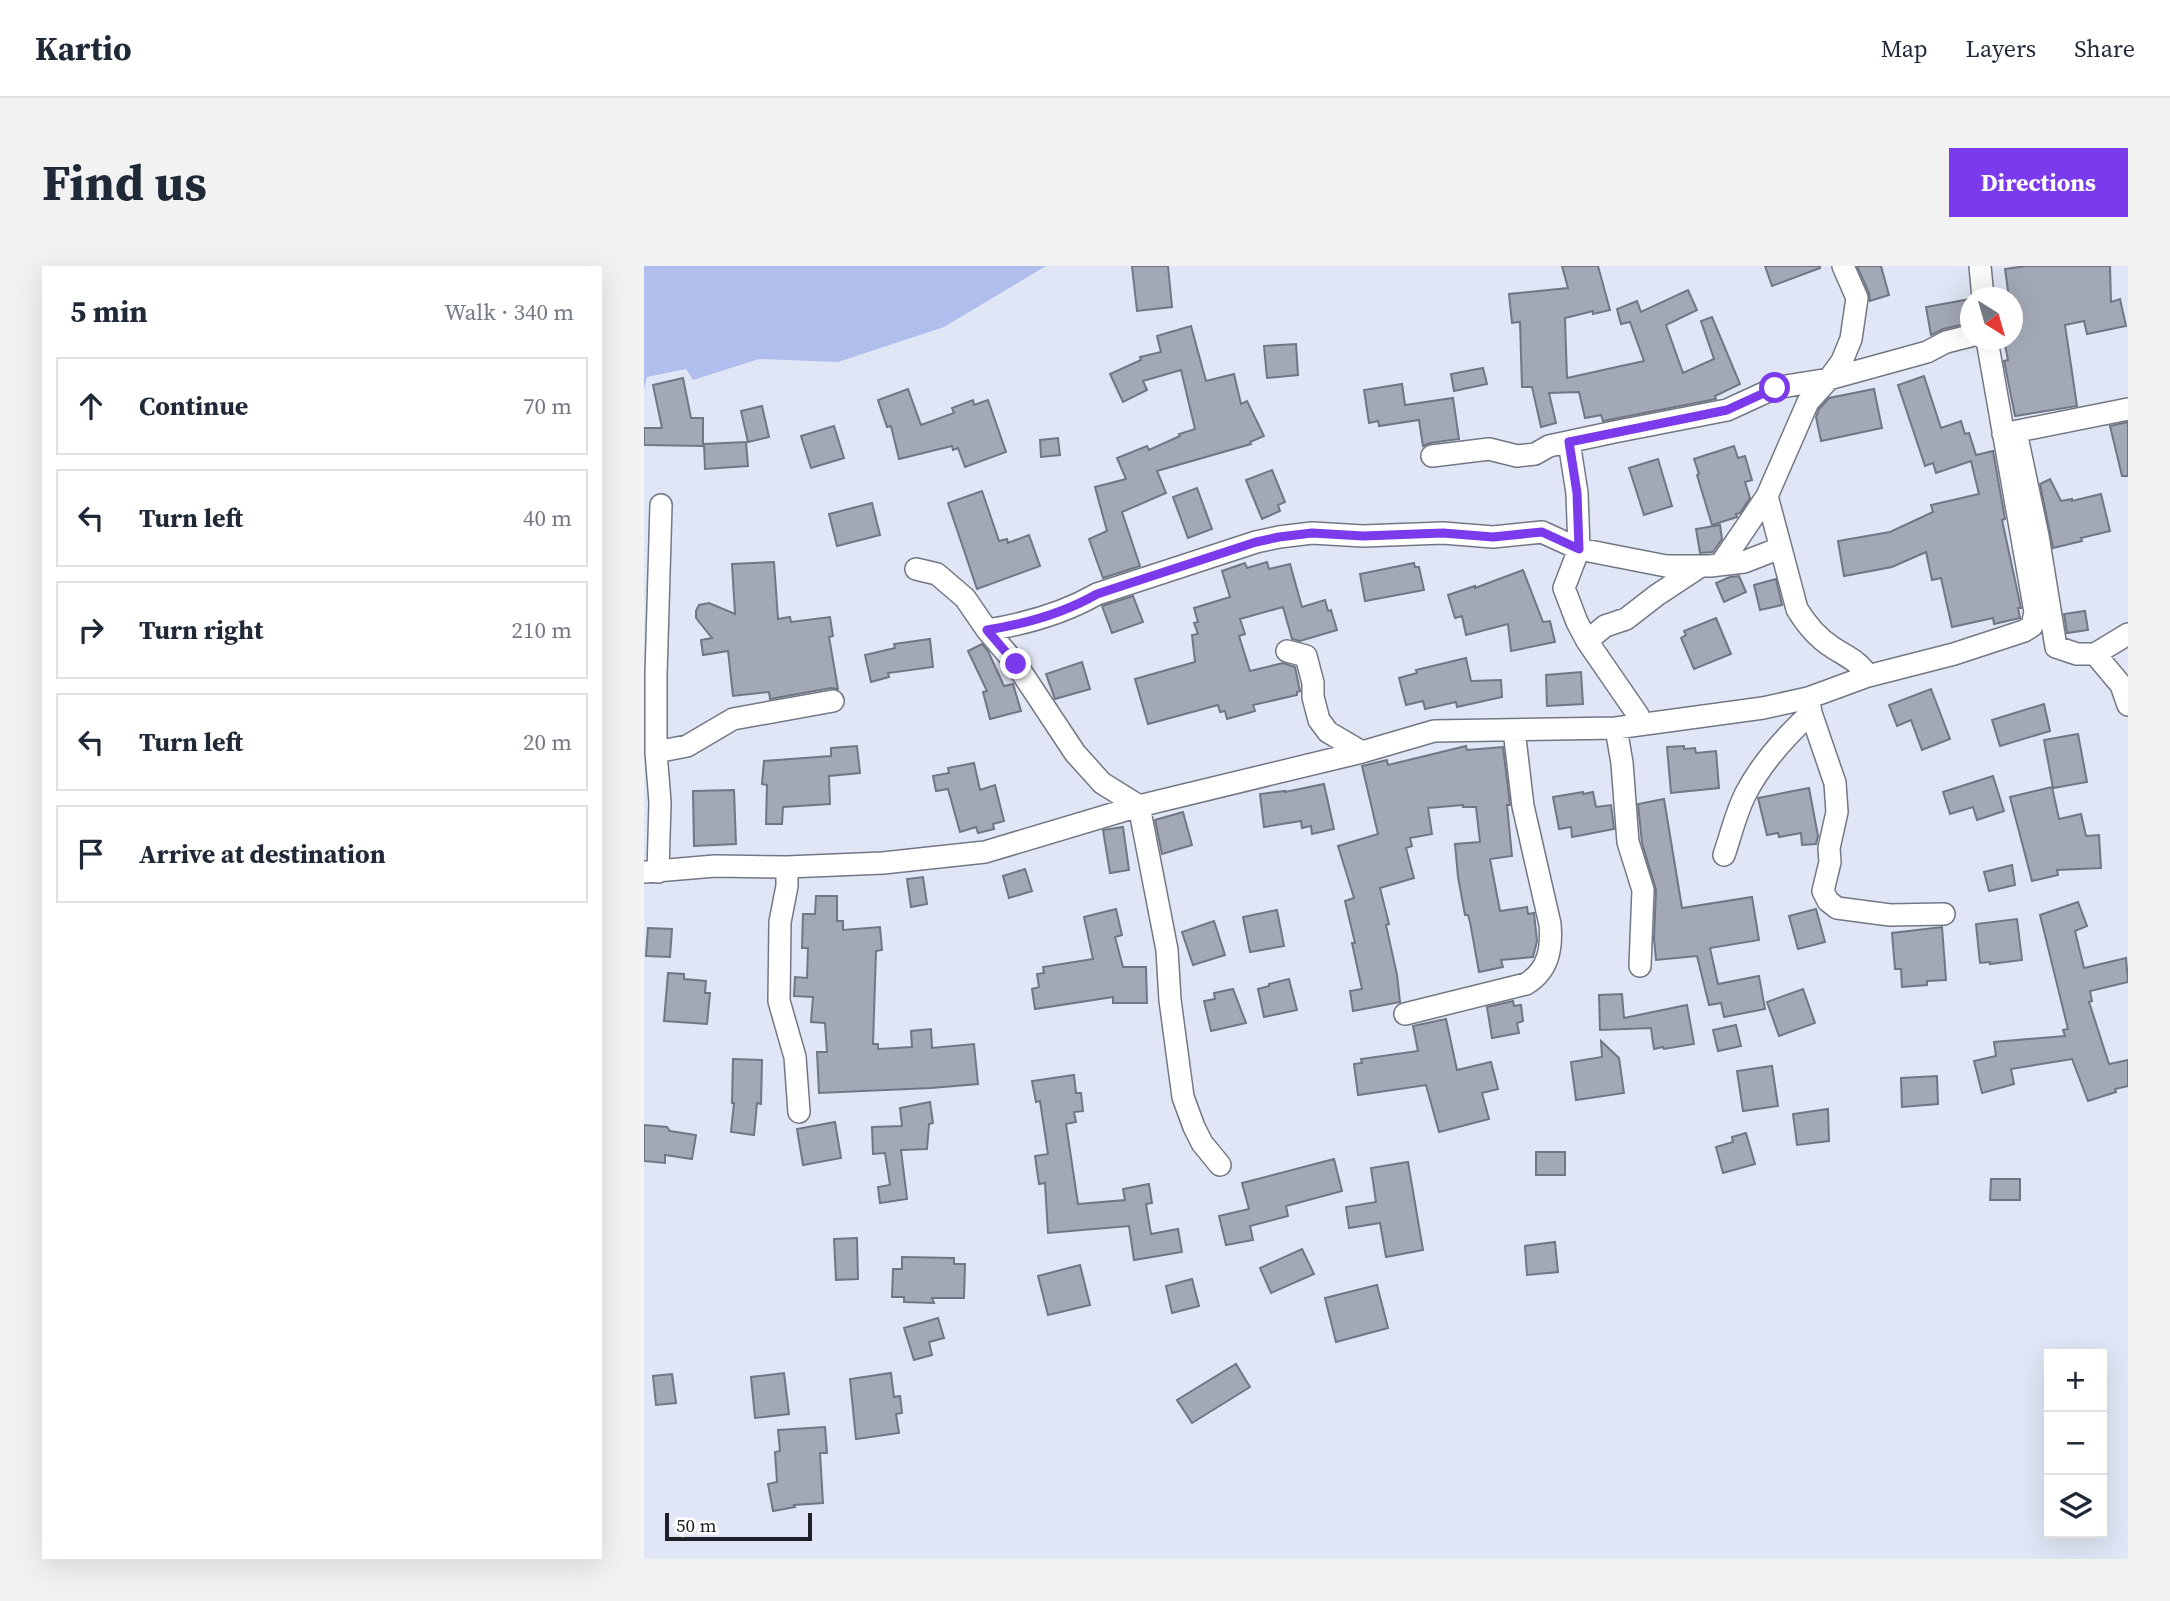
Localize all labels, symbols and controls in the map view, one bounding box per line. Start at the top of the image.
text: Kartio [35,26,132,71]
text: Map [1881,32,1928,65]
text: Layers [1966,32,2036,65]
text: Share [2074,32,2135,65]
button: Directions [1949,148,2128,217]
text: Find us [42,149,207,216]
north arrow [1960,287,2023,350]
text: 5 min [70,291,148,332]
text: Walk · 340 m [444,296,574,328]
route start [1759,372,1790,403]
icon: ahead [72,387,110,425]
text: Continue [139,388,248,424]
text: 70 m [523,390,572,422]
icon: left [72,499,110,537]
text: Turn left [139,500,243,536]
text: 40 m [523,502,572,534]
icon: right [72,611,110,649]
text: Turn right [139,612,263,648]
text: 210 m [511,614,572,646]
route end [1000,648,1031,679]
icon: left [72,723,110,761]
text: Turn left [139,724,243,760]
text: 20 m [523,726,572,758]
icon: arrive [72,835,110,873]
text: Arrive at destination [139,836,386,872]
map controls [2044,1349,2107,1538]
button: + [2044,1349,2107,1412]
button: − [2044,1412,2107,1475]
button: layers [2044,1475,2107,1538]
scale bar [665,1510,812,1542]
text: 50 m [676,1512,717,1538]

